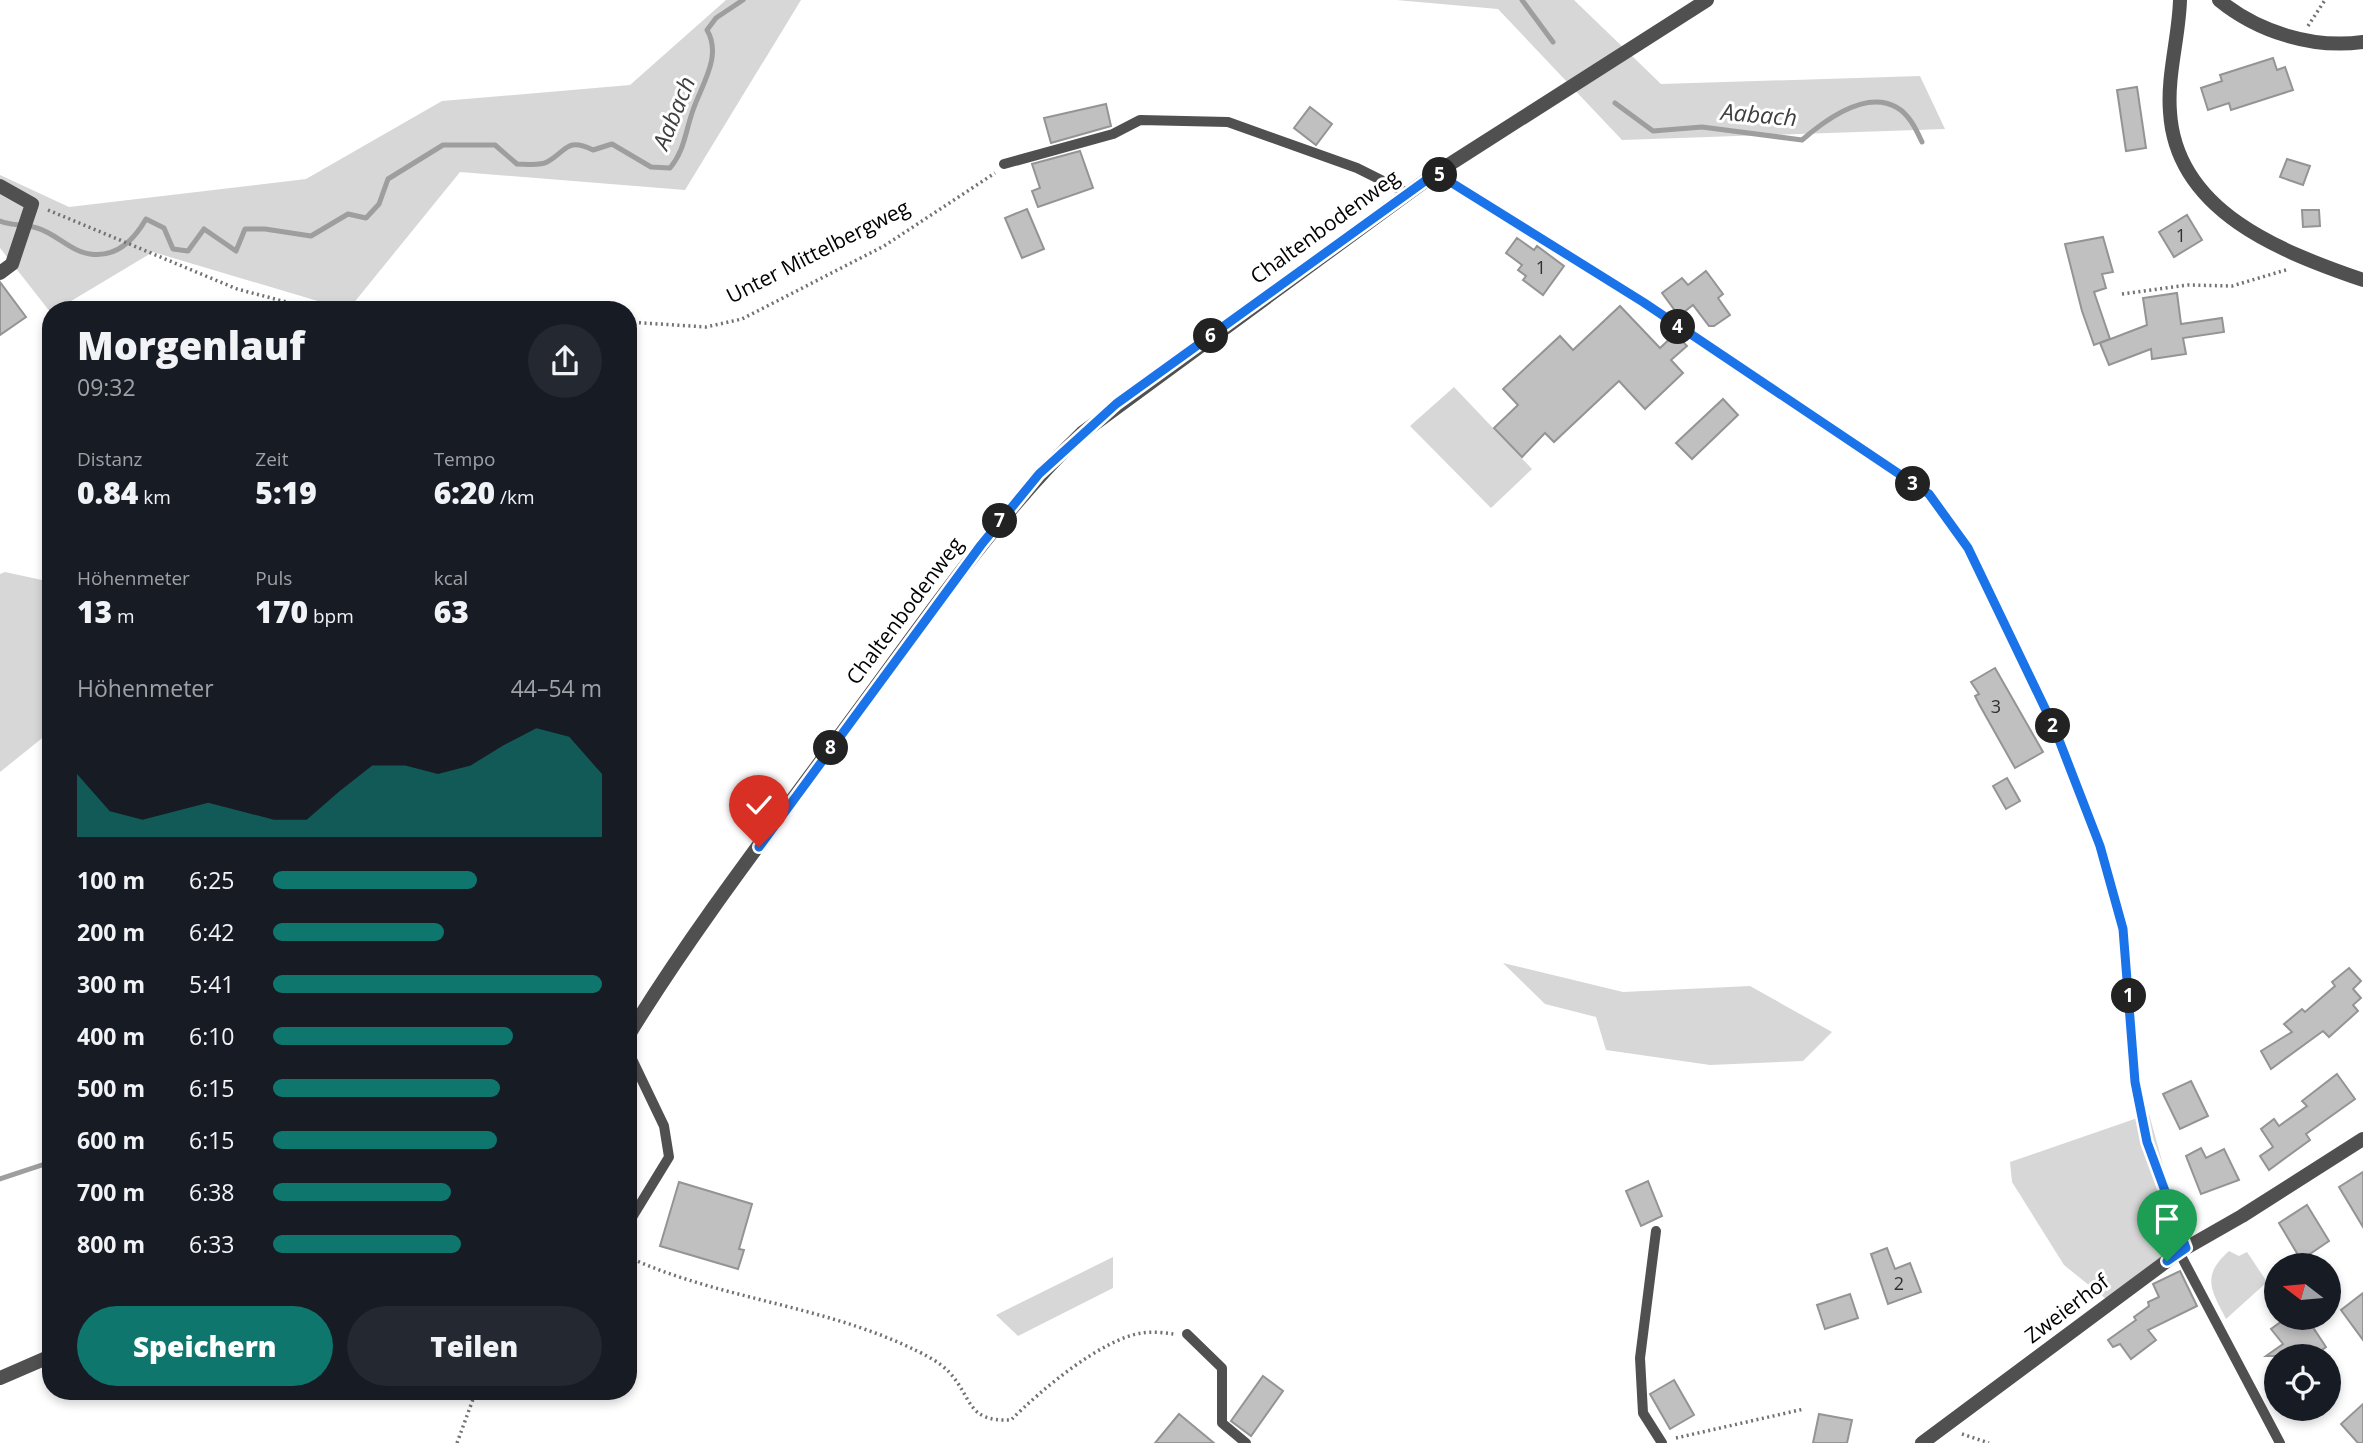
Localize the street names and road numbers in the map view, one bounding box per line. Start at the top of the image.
street label: Chaltenbodenweg [1244,163,1405,290]
street label: Unter Mittelbergweg [721,193,914,309]
street label: Chaltenbodenweg [840,531,969,690]
street label: Zweierhof [2019,1266,2116,1349]

